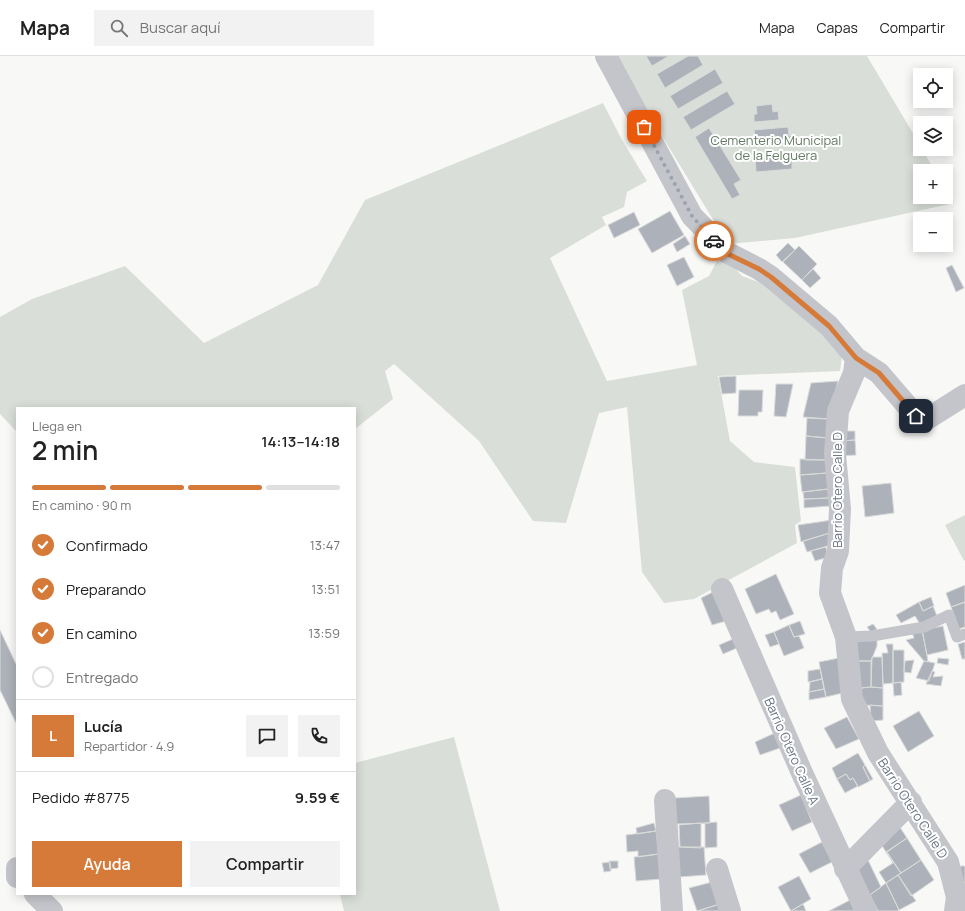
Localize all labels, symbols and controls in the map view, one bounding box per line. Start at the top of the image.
search box [94,10,374,46]
text: Mapa [20,15,70,41]
icon: search [108,17,130,39]
text: Buscar aquí [140,17,220,38]
text: Mapa [759,18,795,37]
text: Capas [817,18,858,37]
text: Compartir [880,18,945,37]
map controls [913,68,953,252]
button: locate [913,68,953,108]
pin [627,110,661,144]
icon: bag [633,116,655,138]
button: layers [913,116,953,156]
park label: Cementerio Municipal de la Felguera [711,131,841,164]
button: + [913,164,953,204]
button: − [913,212,953,252]
courier [694,221,734,261]
icon: car [703,230,725,252]
pin [899,399,933,433]
icon: home [905,405,927,427]
text: Llega en [32,417,82,435]
text: 14:13–14:18 [261,431,340,452]
text: 2 min [32,432,98,468]
street label: Barrio Otero Calle D [828,432,846,548]
text: En camino · 90 m [32,496,131,514]
icon: check [32,534,54,556]
text: Confirmado [66,535,148,556]
text: 13:47 [310,536,340,554]
icon: check [32,578,54,600]
text: Preparando [66,579,146,600]
text: 13:51 [311,580,340,598]
icon: check [32,622,54,644]
text: En camino [66,623,137,644]
text: 13:59 [308,624,340,642]
text: Entregado [66,667,138,688]
street label: Barrio Otero Calle A [760,694,824,808]
button: chat [246,715,288,757]
button: phone [298,715,340,757]
text: Lucía [84,716,123,737]
text: L [49,725,57,746]
text: Repartidor · 4.9 [84,737,174,755]
street label: Barrio Otero Calle D [874,754,952,862]
text: Pedido #8775 [32,787,130,808]
text: 9.59 € [295,787,340,808]
button: Ayuda [32,841,182,887]
button: Compartir [190,841,340,887]

